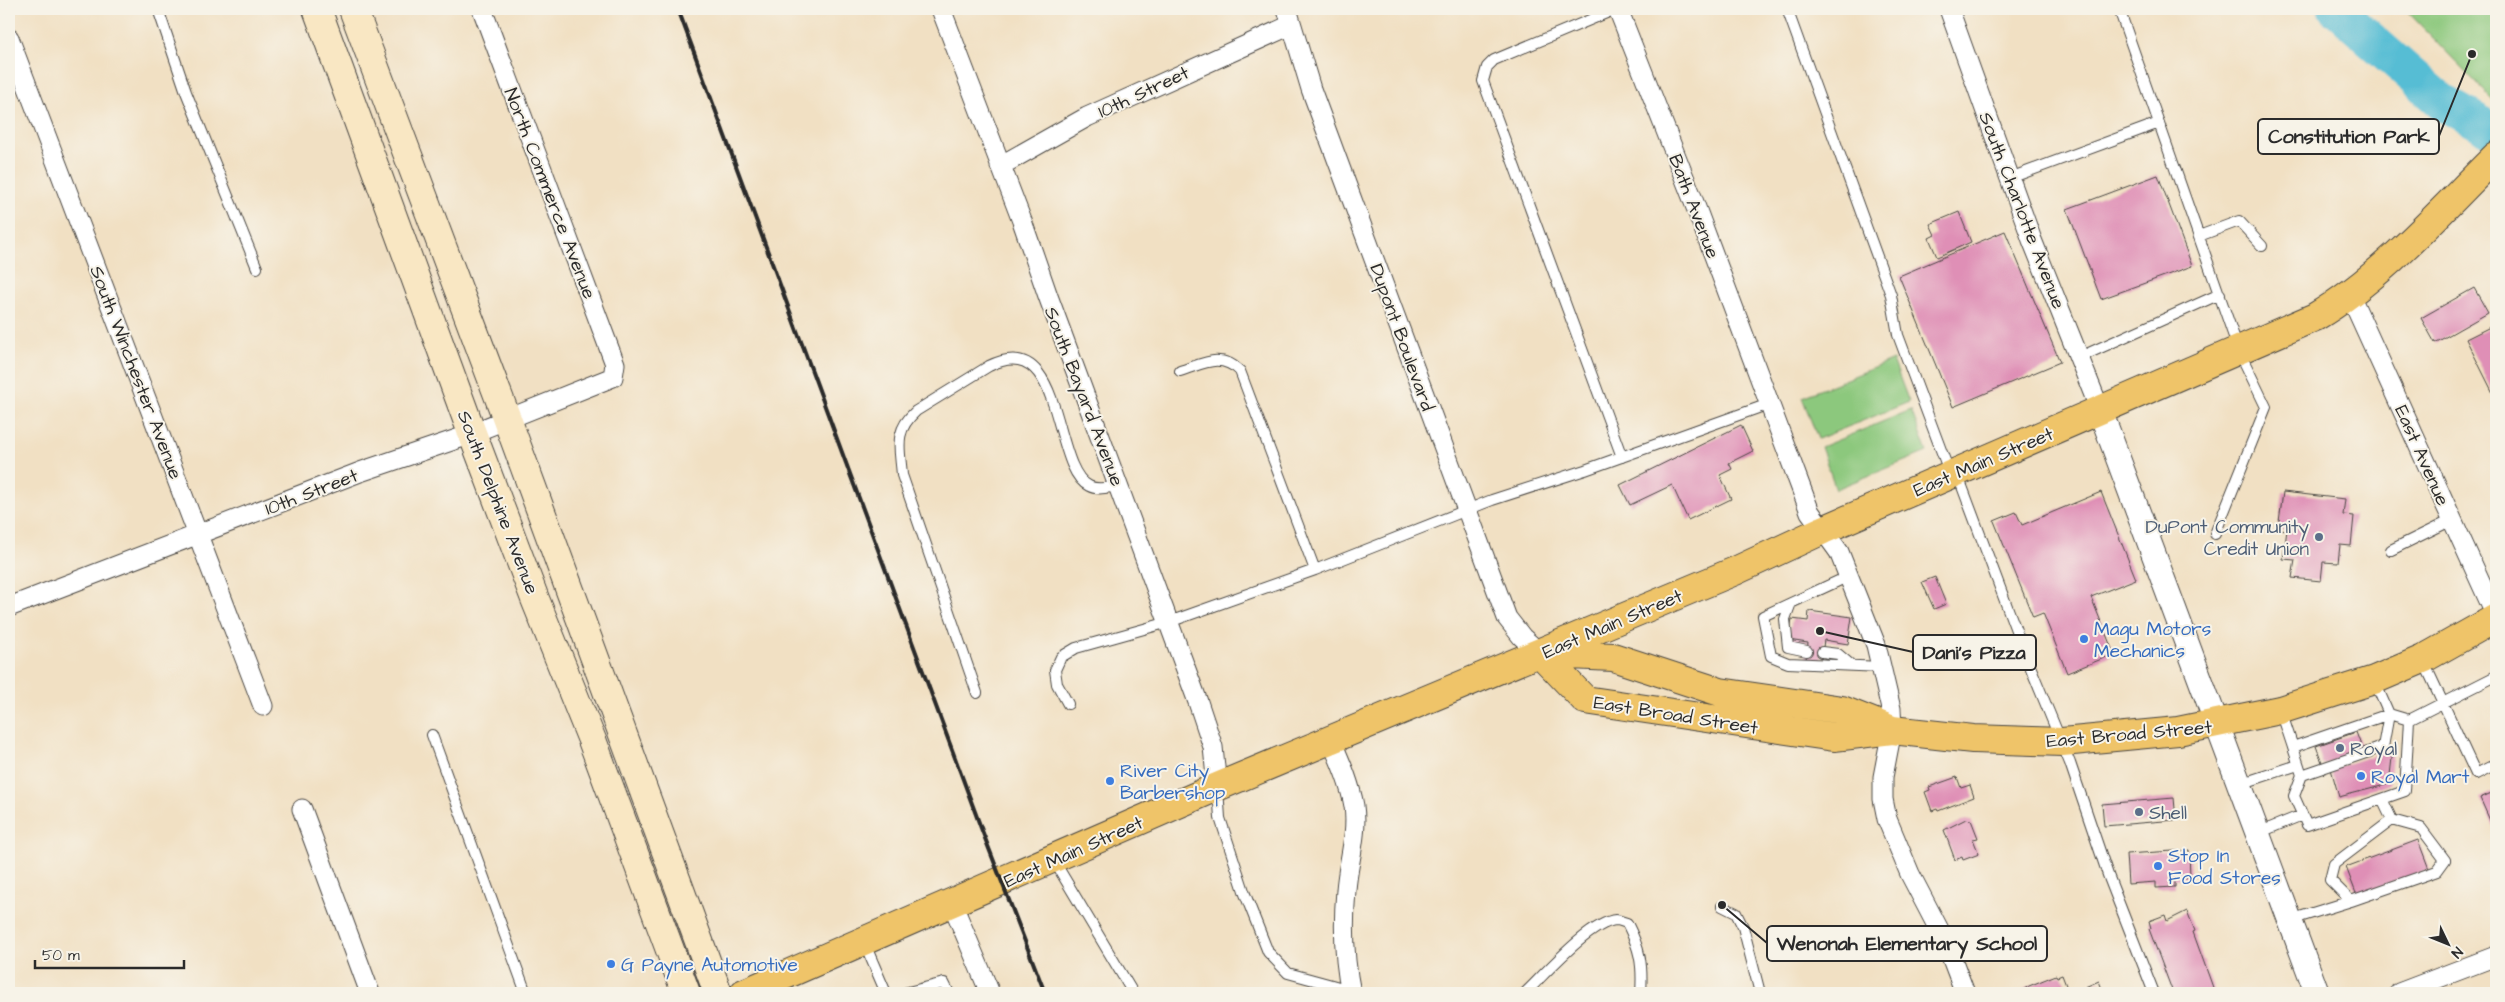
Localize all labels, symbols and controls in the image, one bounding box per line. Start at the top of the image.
street label: 10th Street [1094,59,1194,125]
street label: North Commerce Avenue [497,84,602,303]
street label: South Charlotte Avenue [1972,108,2072,313]
callout: Constitution Park [2258,119,2439,154]
text: Constitution Park [2268,123,2430,151]
street label: Bath Avenue [1661,151,1726,263]
street label: Dupont Boulevard [1362,260,1441,415]
street label: South Winchester Avenue [82,262,189,483]
street label: South Bayard Avenue [1036,303,1130,490]
street label: East Avenue [2387,401,2456,510]
street label: South Delphine Avenue [450,407,545,598]
street label: East Main Street [1909,421,2058,504]
street label: 10th Street [261,462,362,523]
place label: DuPont Community Credit Union [2146,514,2310,563]
marker: DuPont Community Credit Union [2313,531,2325,543]
street label: East Main Street [1538,583,1687,666]
place label: Magu Motors Mechanics [2094,616,2211,665]
marker: Magu Motors Mechanics [2078,633,2090,645]
callout: Dani's Pizza [1913,635,2036,670]
text: Dani's Pizza [1922,639,2026,667]
street label: East Broad Street [1592,689,1760,742]
street label: East Broad Street [2045,714,2213,755]
place label: Royal [2350,736,2397,764]
marker: Royal [2334,742,2346,754]
place label: River City Barbershop [1120,758,1226,807]
place label: Royal Mart [2371,764,2470,792]
marker: Royal Mart [2355,770,2367,782]
marker: River City Barbershop [1104,775,1116,787]
place label: Shell [2149,800,2187,827]
marker: Shell [2133,806,2145,818]
street label: East Main Street [1000,809,1148,895]
place label: Stop In Food Stores [2168,843,2281,892]
marker: Stop In Food Stores [2152,860,2164,872]
north arrow [2422,920,2472,970]
callout: Wenonah Elementary School [1767,926,2047,961]
text: Wenonah Elementary School [1776,930,2037,959]
scale bar [35,937,184,969]
text: N [2446,942,2467,962]
text: 50 m [42,945,80,966]
place label: G Payne Automotive [621,952,798,980]
marker: G Payne Automotive [605,958,617,970]

